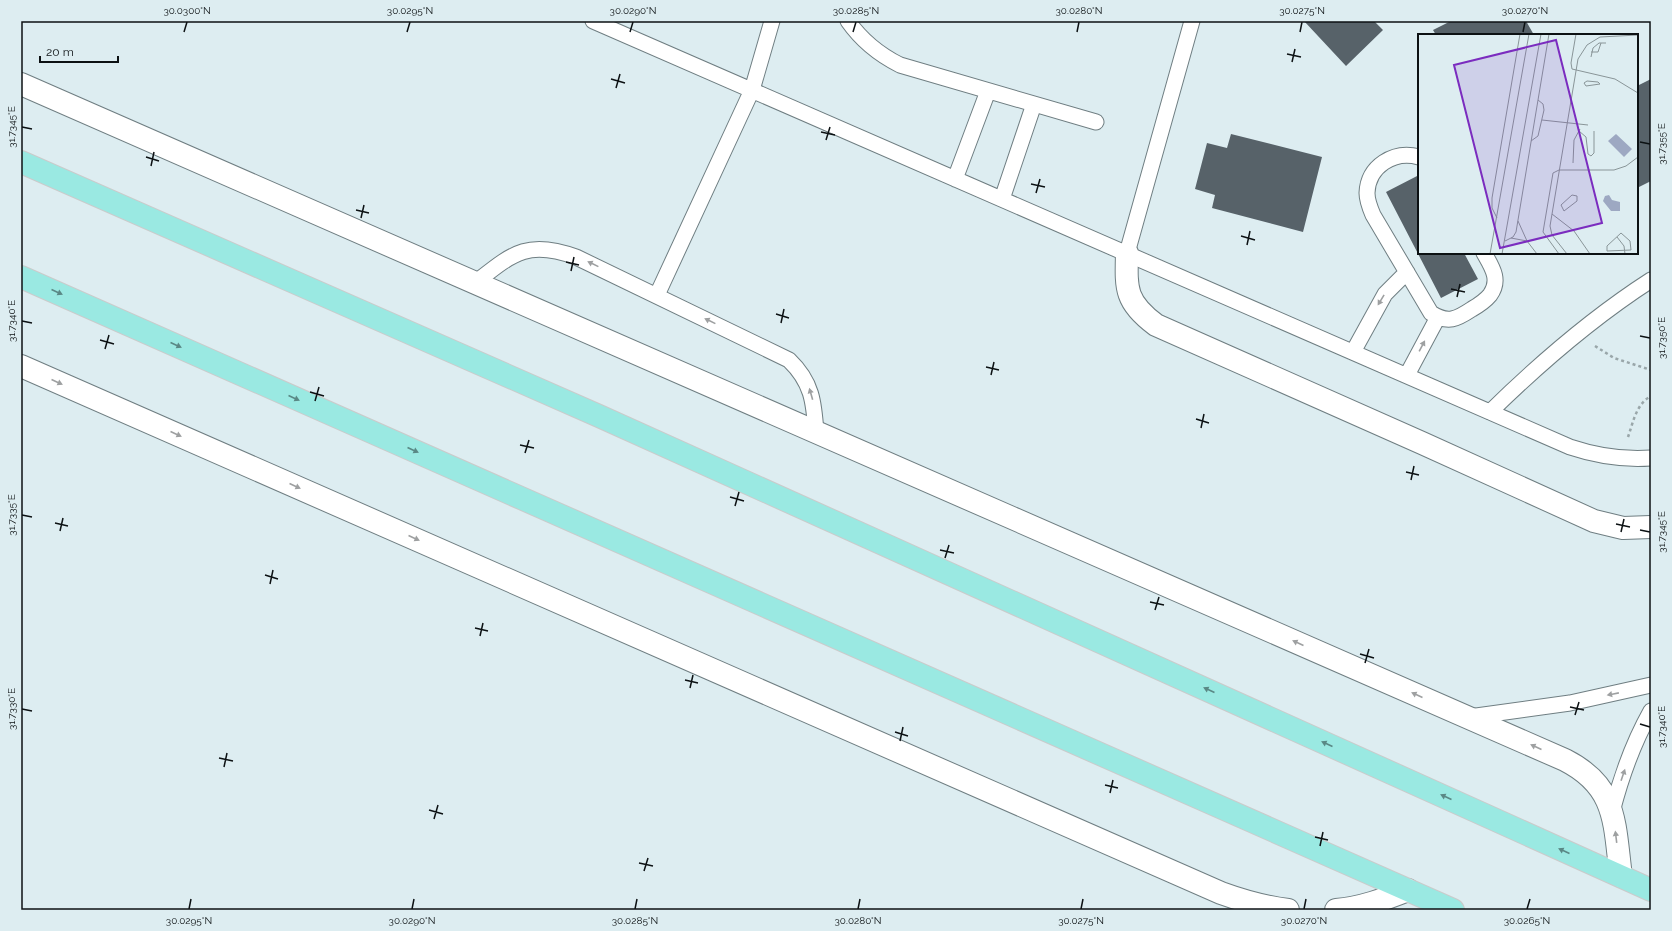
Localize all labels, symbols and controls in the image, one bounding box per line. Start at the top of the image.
text: 30.0300°N [163,5,211,16]
text: 30.0295°N [387,5,433,16]
text: 30.0290°N [610,5,656,16]
text: 30.0285°N [833,5,879,16]
text: 30.0280°N [1056,5,1102,16]
text: 30.0275°N [1279,5,1325,16]
text: 30.0270°N [1502,5,1548,16]
inset map [1418,34,1638,254]
scale bar [40,38,118,64]
text: 20 m [46,45,74,59]
text: 31.7345°E [6,106,17,148]
text: 31.7355°E [1656,123,1667,165]
one-way arrow [587,261,598,267]
one-way arrow [51,290,63,296]
one-way arrow [1377,294,1384,306]
text: 31.7340°E [6,300,17,342]
text: 31.7350°E [1656,317,1667,359]
one-way arrow [704,318,715,324]
one-way arrow [1419,341,1426,352]
one-way arrow [170,342,181,348]
one-way arrow [51,379,62,385]
one-way arrow [808,388,814,400]
one-way arrow [289,395,301,401]
one-way arrow [170,431,181,437]
one-way arrow [408,447,419,453]
one-way arrow [289,483,300,489]
text: 31.7335°E [6,494,17,536]
text: 31.7345°E [1656,511,1667,553]
one-way arrow [408,536,420,542]
one-way arrow [1292,640,1303,646]
one-way arrow [1202,687,1214,693]
text: 31.7330°E [6,688,17,730]
one-way arrow [1411,692,1422,698]
one-way arrow [1607,692,1619,698]
text: 31.7340°E [1656,706,1667,748]
one-way arrow [1322,741,1333,747]
one-way arrow [1530,744,1542,751]
one-way arrow [1620,768,1626,780]
one-way arrow [1440,794,1452,800]
one-way arrow [1613,831,1619,843]
one-way arrow [1559,848,1570,854]
text: 30.0295°N [166,915,212,926]
text: 30.0290°N [389,915,435,926]
text: 30.0285°N [612,915,658,926]
text: 30.0280°N [835,915,881,926]
text: 30.0275°N [1058,915,1104,926]
text: 30.0270°N [1281,915,1327,926]
text: 30.0265°N [1504,915,1550,926]

